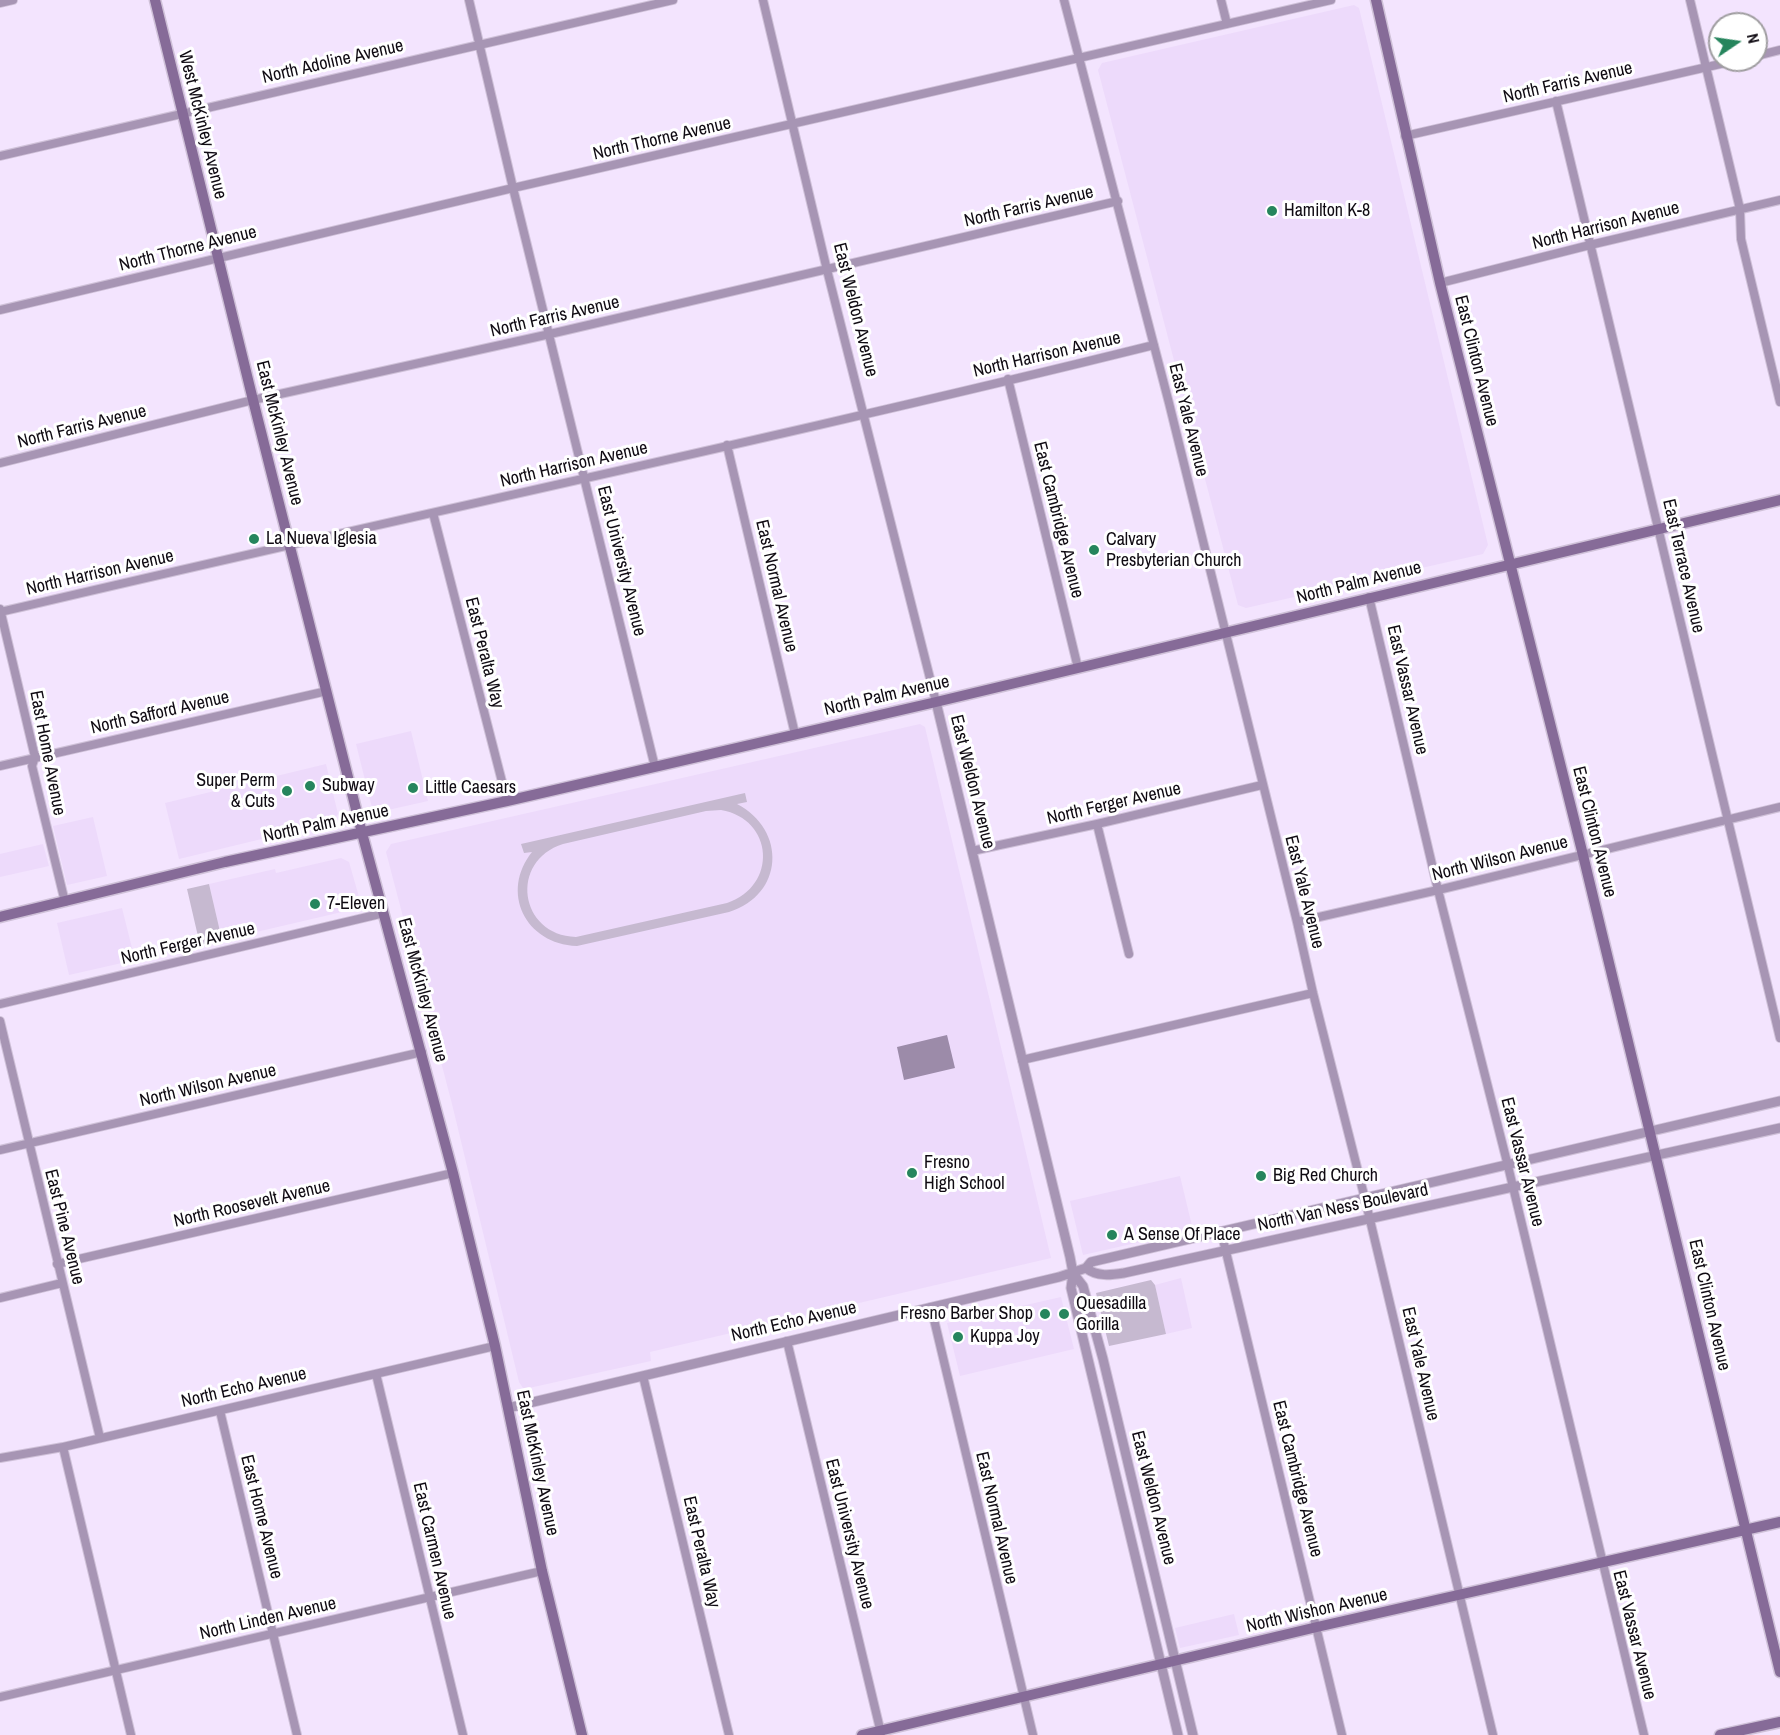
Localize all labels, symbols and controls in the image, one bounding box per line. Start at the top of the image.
north arrow [1708,12,1768,72]
text: N [1742,31,1765,45]
street label: North Adoline Avenue [260,35,406,89]
street label: West McKinley Avenue [173,49,231,201]
street label: North Farris Avenue [1501,58,1635,108]
street label: North Thorne Avenue [591,113,733,165]
street label: North Farris Avenue [962,182,1096,232]
street label: North Harrison Avenue [1530,197,1682,255]
place label: Hamilton K-8 [1284,200,1370,222]
marker: Hamilton K-8 [1265,204,1279,218]
street label: North Thorne Avenue [117,221,259,277]
street label: East Weldon Avenue [828,241,882,379]
street label: North Farris Avenue [488,292,622,342]
street label: East Clinton Avenue [1449,293,1503,429]
street label: North Harrison Avenue [971,328,1123,382]
street label: East McKinley Avenue [251,358,307,508]
street label: East Yale Avenue [1163,361,1213,479]
street label: North Farris Avenue [15,401,149,453]
street label: North Harrison Avenue [498,438,650,492]
street label: East Cambridge Avenue [1028,439,1088,601]
street label: East University Avenue [592,484,650,638]
street label: East Terrace Avenue [1657,497,1709,635]
street label: East Normal Avenue [750,518,802,654]
place label: La Nueva Iglesia [266,528,377,550]
place label: Calvary Presbyterian Church [1106,529,1241,572]
marker: La Nueva Iglesia [247,532,261,546]
marker: Calvary Presbyterian Church [1087,543,1101,557]
street label: North Harrison Avenue [24,546,176,600]
street label: North Palm Avenue [1294,557,1424,609]
street label: East Peralta Way [460,595,508,711]
street label: East Vassar Avenue [1382,623,1432,757]
street label: North Palm Avenue [822,671,952,721]
street label: North Safford Avenue [89,687,231,739]
street label: East Home Avenue [24,689,70,817]
street label: East Weldon Avenue [945,713,999,851]
street label: East Clinton Avenue [1567,764,1621,900]
place label: Super Perm & Cuts [196,770,275,812]
place label: Subway [322,775,375,797]
place label: Little Caesars [425,777,516,799]
street label: North Ferger Avenue [1045,778,1183,830]
marker: Subway [303,779,317,793]
marker: Little Caesars [406,781,420,795]
marker: Super Perm & Cuts [280,784,294,798]
street label: North Palm Avenue [261,800,391,848]
street label: North Wilson Avenue [1430,832,1570,886]
street label: East Yale Avenue [1279,833,1329,951]
place label: 7-Eleven [327,893,385,915]
marker: 7-Eleven [308,897,322,911]
street label: East McKinley Avenue [392,916,452,1064]
street label: North Ferger Avenue [119,918,257,970]
street label: North Wilson Avenue [138,1060,278,1112]
street label: East Vassar Avenue [1496,1095,1548,1229]
place label: Fresno High School [924,1152,1004,1194]
place label: Big Red Church [1273,1165,1378,1187]
marker: Fresno High School [905,1166,919,1180]
street label: East Pine Avenue [39,1167,89,1287]
marker: Big Red Church [1254,1169,1268,1183]
street label: North Roosevelt Avenue [172,1176,332,1232]
street label: North Van Ness Boulevard [1256,1179,1430,1237]
place label: A Sense Of Place [1124,1224,1241,1246]
marker: A Sense Of Place [1105,1228,1119,1242]
street label: East Clinton Avenue [1683,1237,1735,1373]
place label: Quesadilla Gorilla [1076,1293,1147,1336]
street label: North Echo Avenue [729,1297,859,1347]
place label: Fresno Barber Shop [900,1303,1033,1325]
street label: East Yale Avenue [1396,1305,1444,1423]
marker: Fresno Barber Shop [1038,1307,1052,1321]
marker: Quesadilla Gorilla [1057,1307,1071,1321]
place label: Kuppa Joy [970,1326,1040,1348]
marker: Kuppa Joy [951,1330,965,1344]
street label: North Echo Avenue [179,1363,309,1413]
street label: East McKinley Avenue [511,1388,563,1538]
street label: East Cambridge Avenue [1267,1398,1327,1560]
street label: East Weldon Avenue [1126,1429,1180,1567]
street label: East Normal Avenue [970,1450,1022,1586]
street label: East Home Avenue [235,1453,287,1581]
street label: East University Avenue [820,1457,878,1611]
street label: East Carmen Avenue [408,1480,460,1622]
street label: East Peralta Way [678,1494,724,1610]
street label: East Vassar Avenue [1608,1568,1660,1702]
street label: North Wishon Avenue [1244,1584,1390,1638]
street label: North Linden Avenue [198,1593,338,1645]

